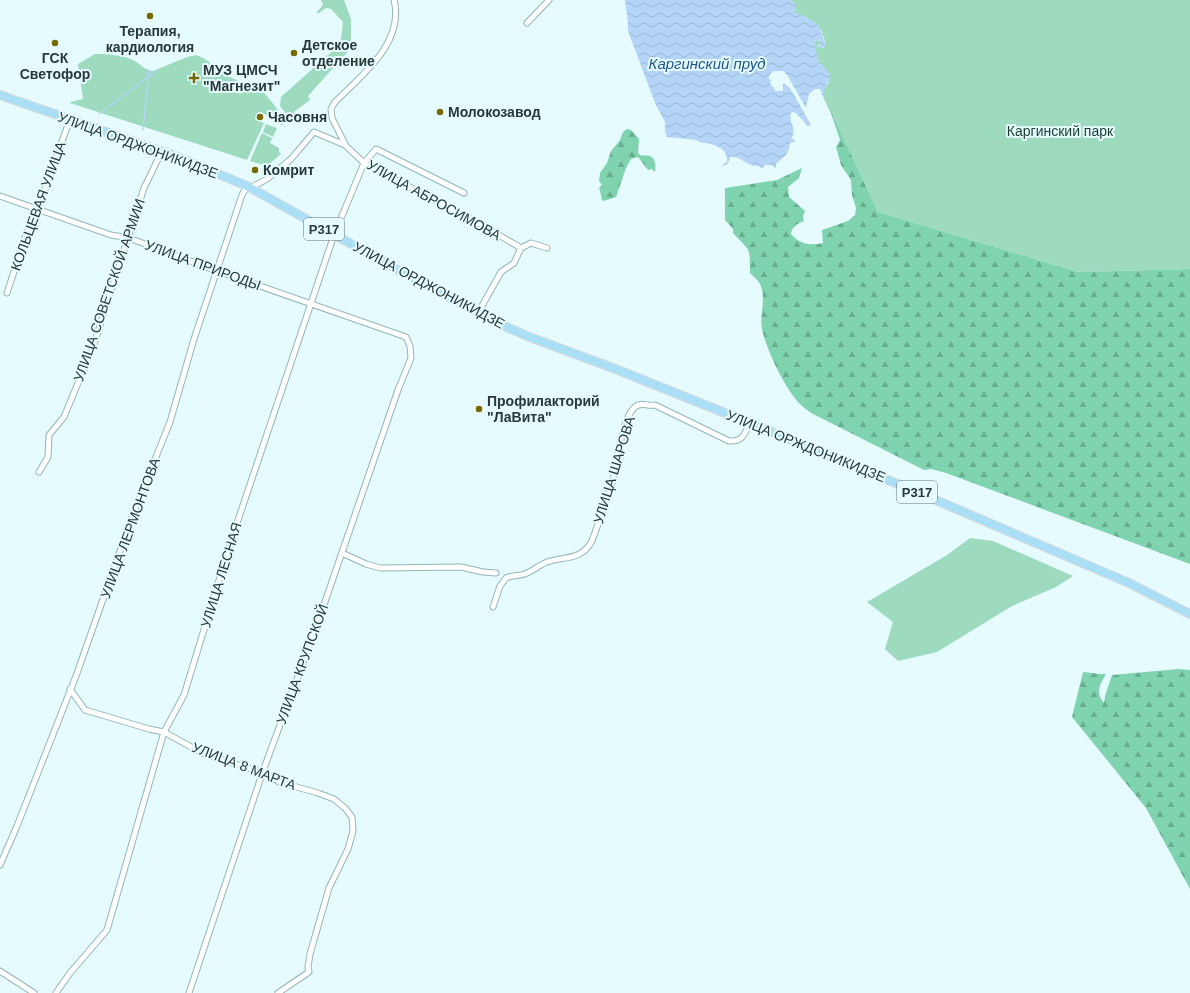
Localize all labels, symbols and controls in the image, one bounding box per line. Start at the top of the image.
marker: Терапия, кардиология [145,11,155,21]
place label: Терапия, кардиология [106,23,194,55]
place label: Детское отделение [302,37,375,69]
marker: ГСК Светофор [50,38,60,48]
marker: Детское отделение [289,48,299,58]
place label: ГСК Светофор [20,50,90,82]
water label: Каргинский пруд [649,55,765,72]
place label: МУЗ ЦМСЧ "Магнезит" [203,62,280,94]
marker: МУЗ ЦМСЧ "Магнезит" [188,72,200,84]
place label: Молокозавод [448,104,541,120]
marker: Молокозавод [435,107,445,117]
street label: УЛИЦА ОРДЖОНИКИДЗЕ [56,109,220,181]
place label: Часовня [268,109,327,125]
marker: Часовня [255,112,265,122]
park label: Каргинский парк [1007,123,1114,139]
street label: КОЛЬЦЕВАЯ УЛИЦА [7,139,69,273]
street label: УЛИЦА АБРОСИМОВА [364,156,504,244]
place label: Комрит [263,162,314,178]
marker: Комрит [250,165,260,175]
street label: УЛИЦА СОВЕТСКОЙ АРМИИ [69,196,148,384]
road number: Р317 [304,218,344,240]
street label: УЛИЦА ПРИРОДЫ [143,237,263,293]
street label: УЛИЦА ОРДЖОНИКИДЗЕ [351,238,507,332]
place label: Профилакторий "ЛаВита" [487,393,600,425]
marker: Профилакторий "ЛаВита" [474,404,484,414]
street label: УЛИЦА ОРЖДОНИКИДЗЕ [724,407,888,485]
street label: УЛИЦА ШАРОВА [590,414,638,526]
street label: УЛИЦА ЛЕРМОНТОВА [97,455,163,601]
road number: Р317 [897,481,937,503]
street label: УЛИЦА ЛЕСНАЯ [197,520,245,630]
street label: УЛИЦА КРУПСКОЙ [272,602,331,726]
street label: УЛИЦА 8 МАРТА [190,739,299,793]

